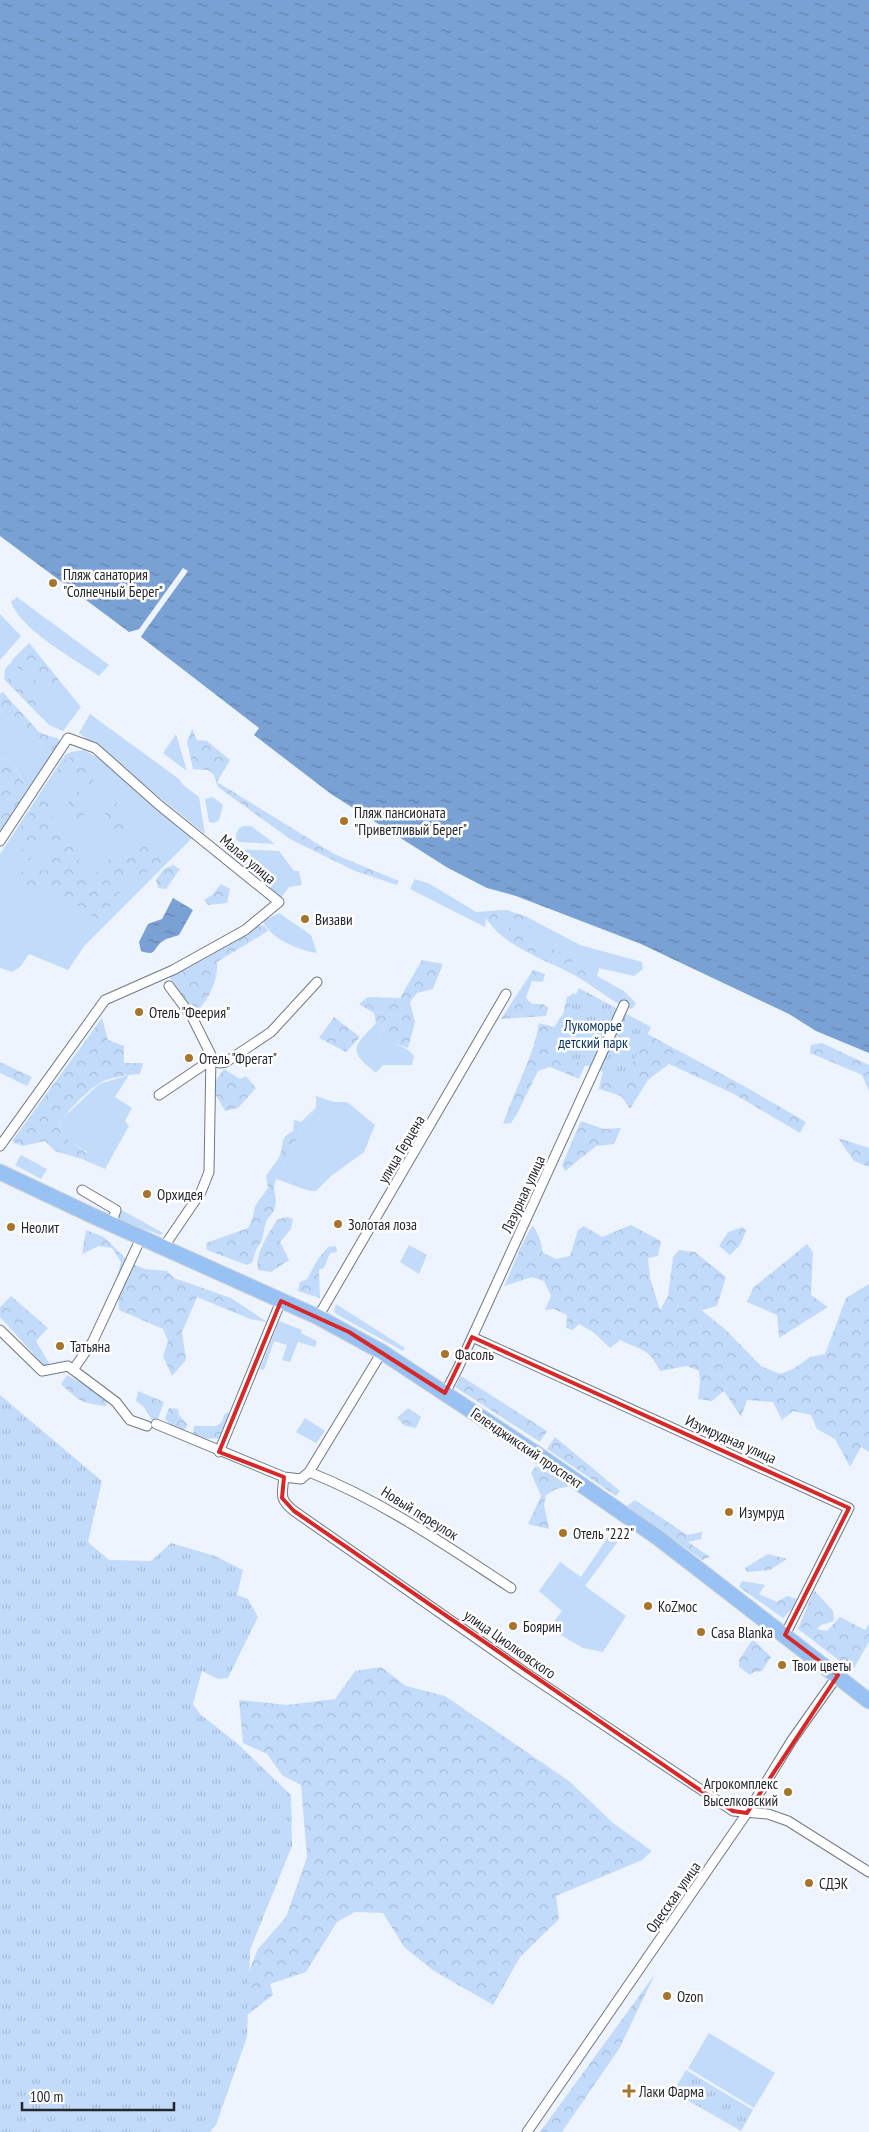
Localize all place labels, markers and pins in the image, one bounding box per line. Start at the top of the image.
place label: Пляж санатория "Солнечный Берег" [63,565,163,601]
marker: Пляж санатория "Солнечный Берег" [47,577,59,589]
place label: Пляж пансионата "Приветливый Берег" [354,803,467,839]
marker: Пляж пансионата "Приветливый Берег" [338,815,350,827]
place label: Визави [315,910,353,929]
marker: Визави [299,913,311,925]
place label: Отель "Феерия" [149,1003,230,1022]
marker: Отель "Феерия" [133,1006,145,1018]
place label: Отель "Фрегат" [199,1049,277,1068]
marker: Отель "Фрегат" [183,1052,195,1064]
place label: Орхидея [157,1185,203,1204]
marker: Орхидея [141,1188,153,1200]
place label: Золотая лоза [348,1215,417,1234]
place label: Неолит [21,1218,59,1237]
marker: Золотая лоза [332,1218,344,1230]
marker: Неолит [5,1221,17,1233]
place label: Татьяна [70,1337,110,1356]
marker: Татьяна [54,1340,66,1352]
place label: Фасоль [455,1345,494,1364]
marker: Фасоль [439,1348,451,1360]
place label: Изумруд [739,1503,785,1522]
marker: Изумруд [723,1506,735,1518]
place label: Отель "222" [573,1524,634,1543]
marker: Отель "222" [557,1527,569,1539]
place label: КоZмос [658,1597,698,1616]
marker: КоZмос [642,1600,654,1612]
place label: Боярин [523,1617,562,1636]
marker: Боярин [507,1620,519,1632]
place label: Casa Blanka [711,1623,773,1642]
marker: Casa Blanka [695,1626,707,1638]
place label: Твои цветы [792,1656,851,1675]
marker: Твои цветы [776,1659,788,1671]
place label: Агрокомплекс Выселковский [703,1774,779,1810]
marker: Агрокомплекс Выселковский [782,1786,794,1798]
place label: СДЭК [819,1874,849,1893]
marker: СДЭК [803,1877,815,1889]
place label: Ozon [677,1987,703,2006]
marker: Ozon [661,1990,673,2002]
place label: Лаки Фарма [638,2082,704,2101]
marker: Лаки Фарма [623,2085,635,2097]

